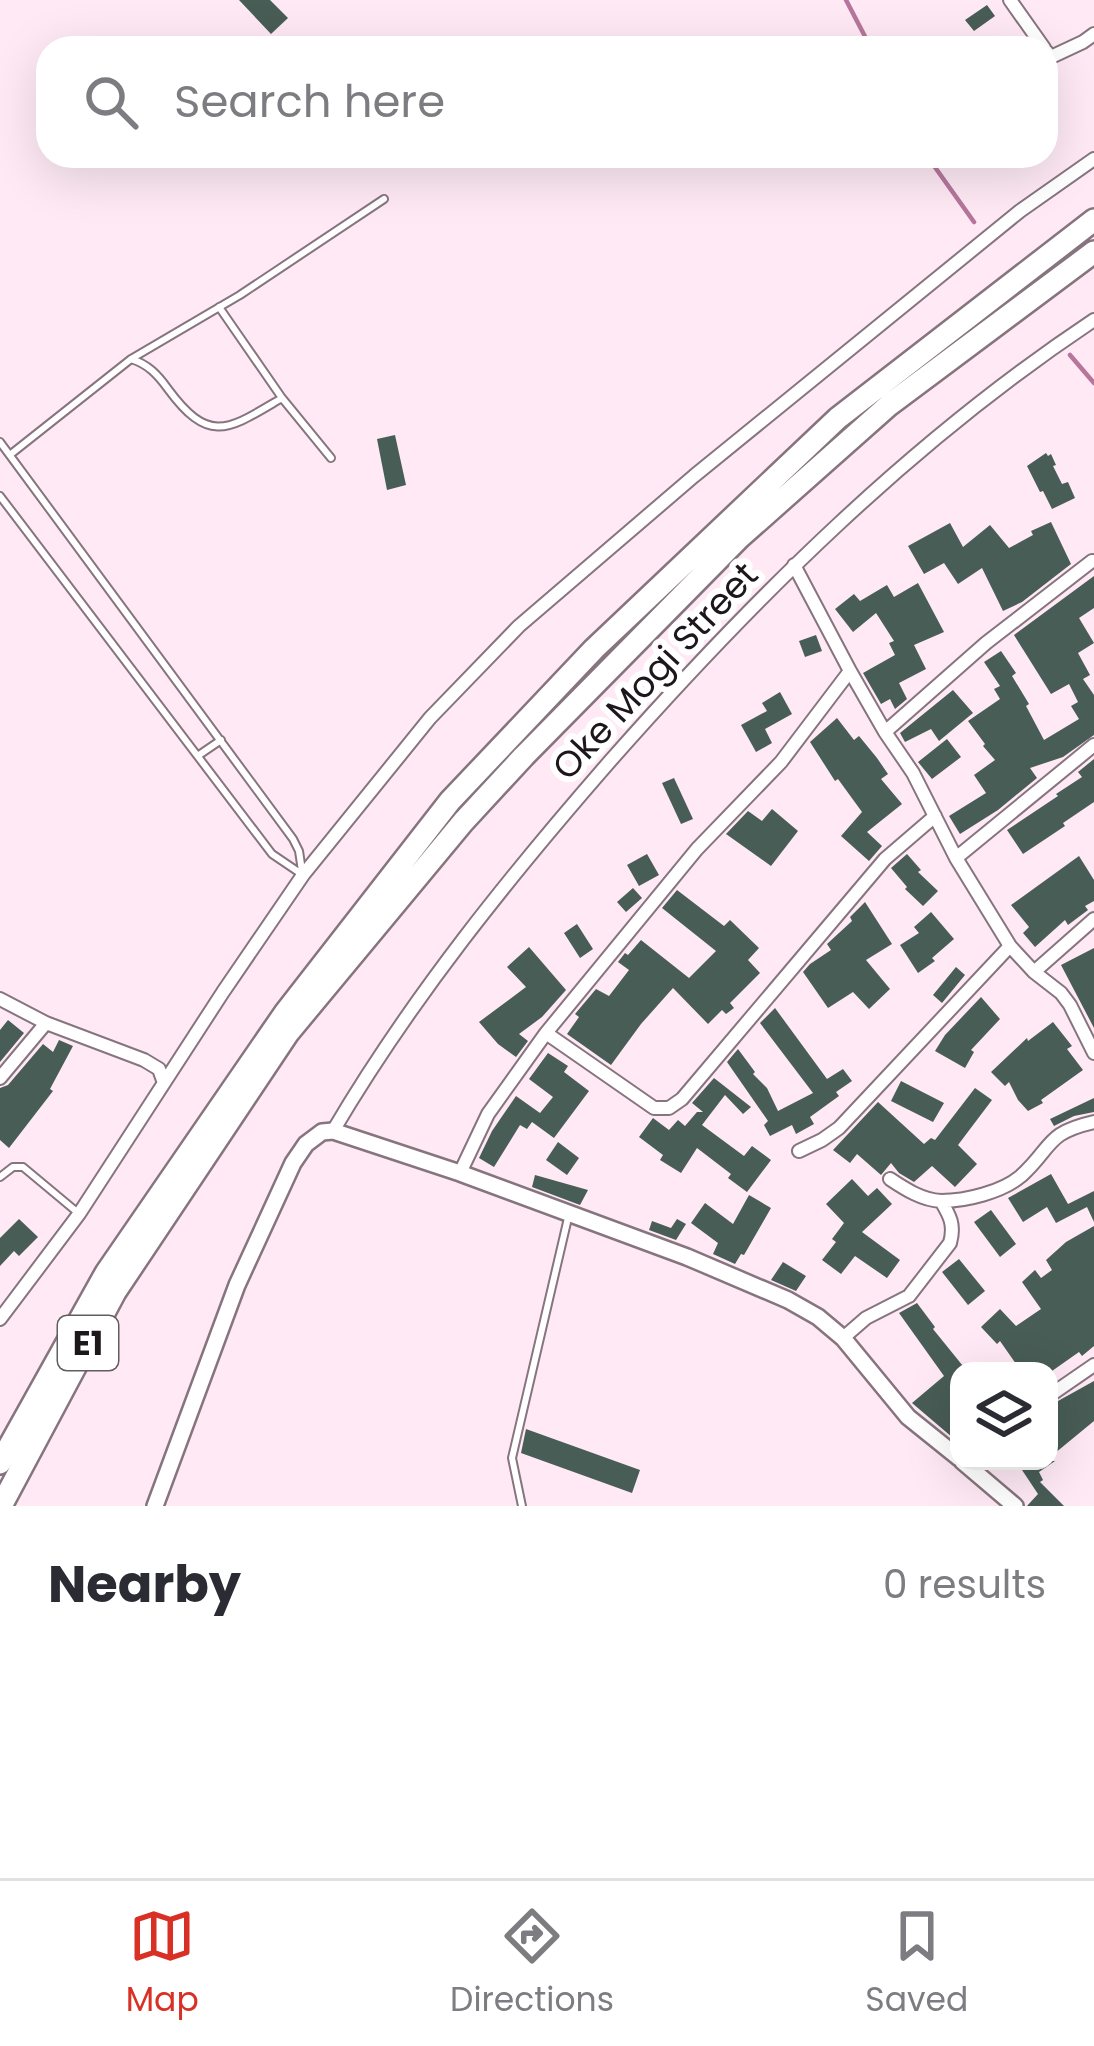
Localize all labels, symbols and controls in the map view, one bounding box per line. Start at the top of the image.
search box [36,36,1058,168]
icon: search [78,69,144,135]
text: Search here [174,70,445,133]
street label: Oke Mogi Street [541,551,769,791]
road number: E1 [58,1316,118,1370]
map controls [950,1362,1058,1470]
button: layers [950,1362,1058,1470]
text: Nearby [48,1548,241,1620]
text: 0 results [883,1557,1046,1612]
tab: Map [126,1903,199,2025]
tab: Directions [450,1903,614,2025]
tab: Saved [865,1903,968,2025]

